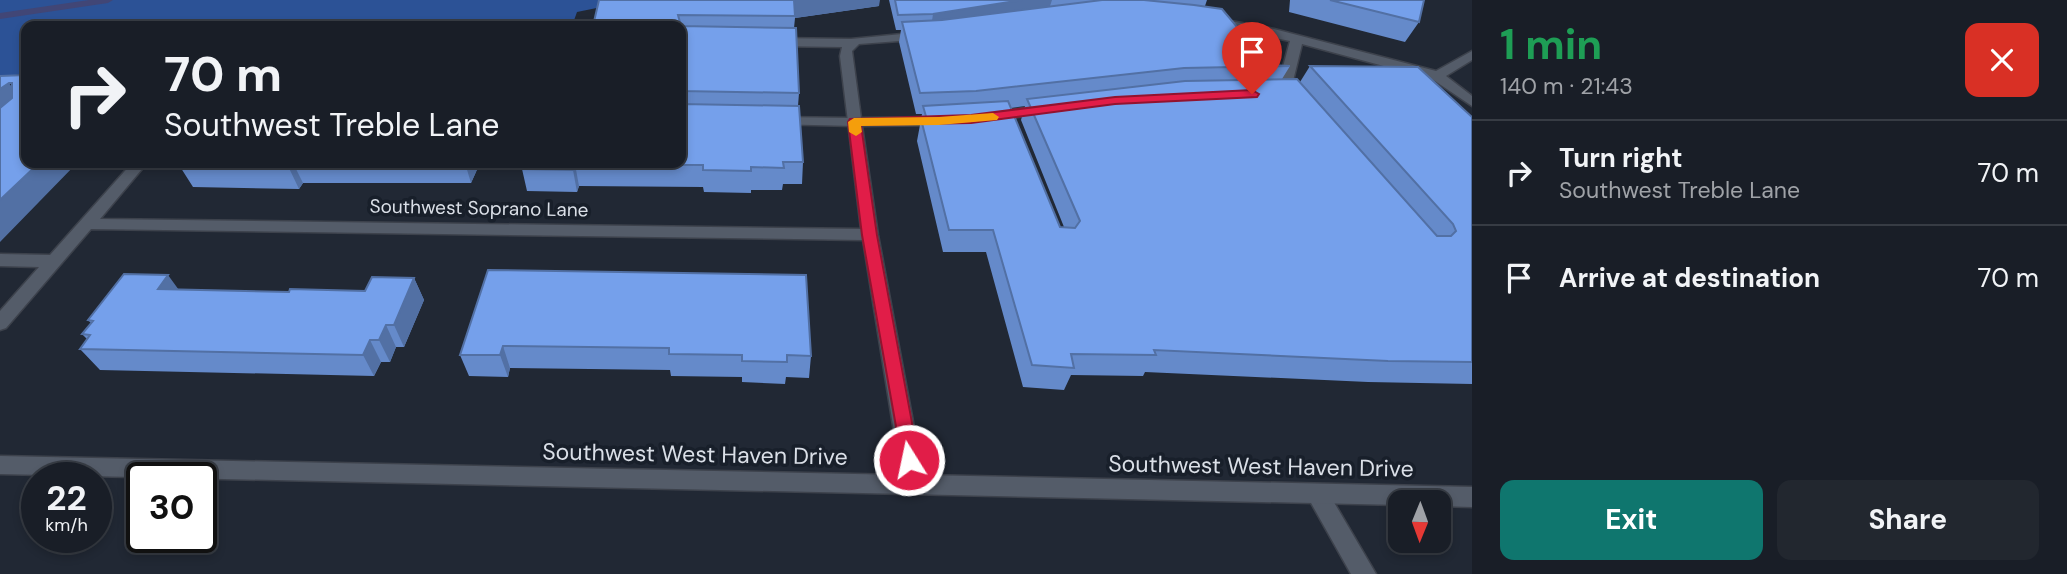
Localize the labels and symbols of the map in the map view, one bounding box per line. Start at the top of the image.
pin [1222,22,1282,94]
street label: Southwest Soprano Lane [369,194,589,222]
position arrow [872,423,946,497]
street label: Southwest West Haven Drive [542,436,848,472]
street label: Southwest West Haven Drive [1108,448,1414,484]
speed limit sign: 30 [126,462,217,553]
north arrow [1388,490,1451,553]

